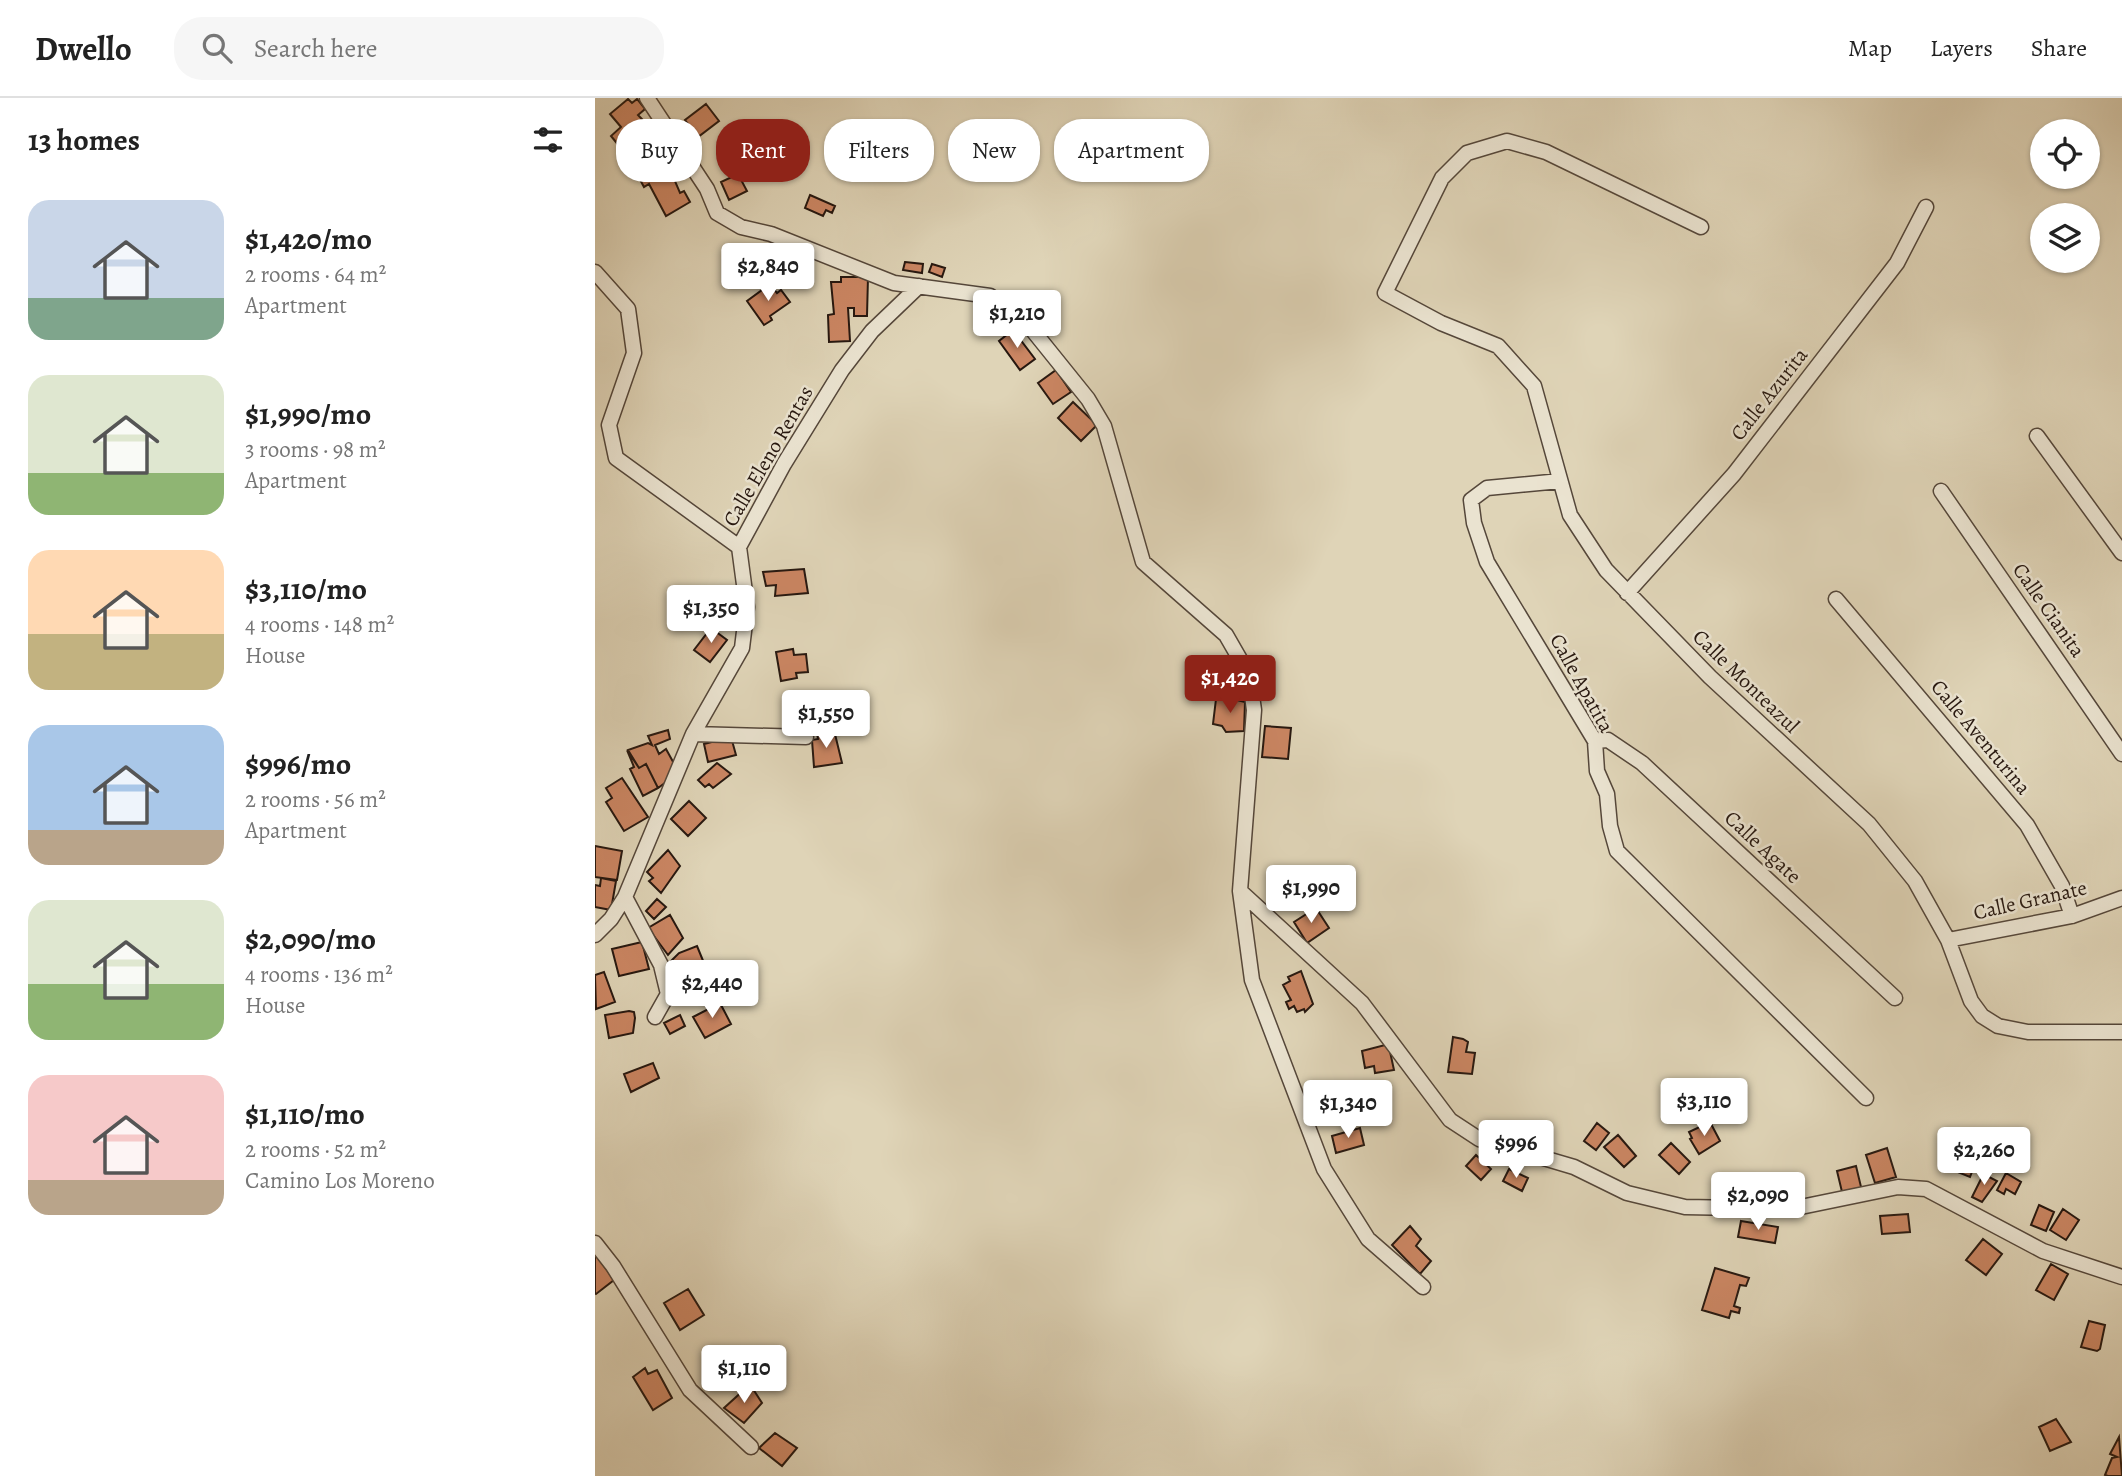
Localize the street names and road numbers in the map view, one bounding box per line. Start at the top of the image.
street label: Calle Azurita [1724,342,1814,446]
street label: Calle Eleno Rentas [716,381,820,531]
street label: Calle Cianita [2006,557,2092,663]
street label: Calle Monteazul [1687,623,1805,739]
street label: Calle Apatita [1543,629,1621,738]
street label: Calle Aventurina [1925,674,2038,801]
street label: Calle Agate [1719,804,1807,890]
street label: Calle Granate [1971,873,2089,927]

